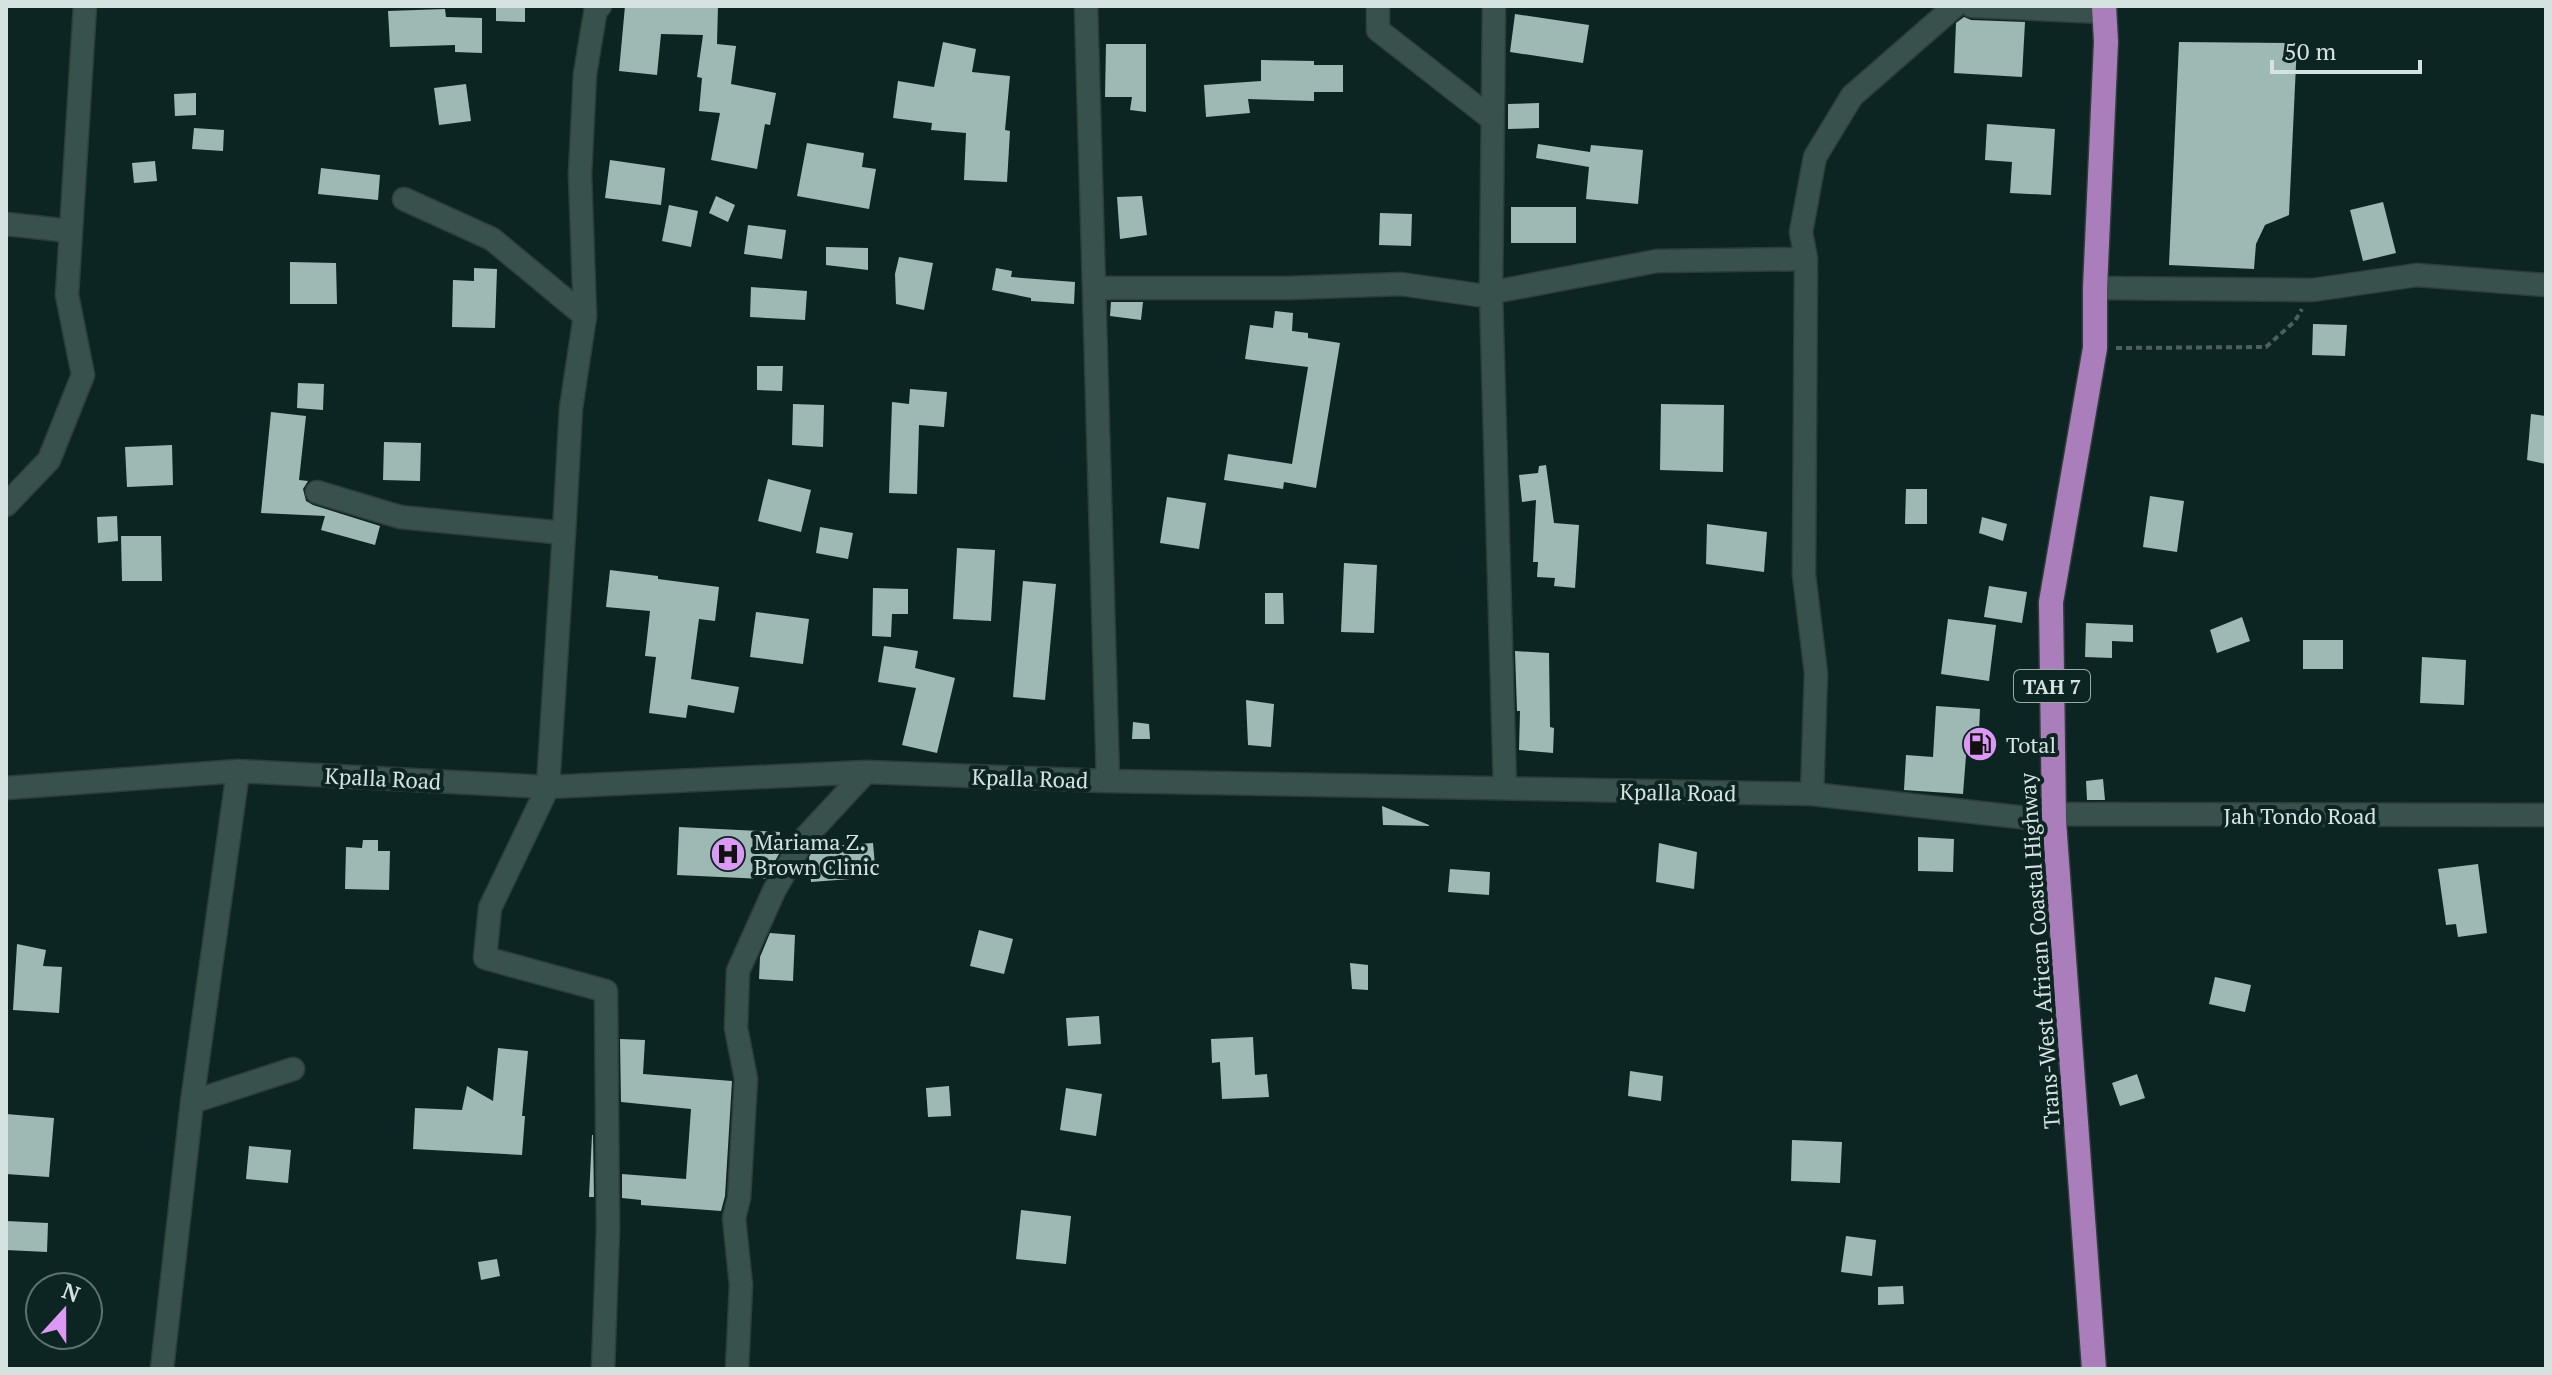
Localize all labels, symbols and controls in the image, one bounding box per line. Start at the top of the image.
scale bar [2272,24,2420,74]
text: 50 m [2284,35,2336,67]
road number: TAH 7 [2014,670,2090,702]
fuel station icon: Total [1961,725,1999,763]
place label: Total [2006,730,2056,759]
street label: Kpalla Road [324,760,442,796]
street label: Kpalla Road [971,761,1089,795]
street label: Trans-West African Coastal Highway [2012,771,2066,1130]
street label: Kpalla Road [1619,776,1737,808]
street label: Jah Tondo Road [2223,801,2377,830]
place label: Mariama Z. Brown Clinic [754,827,880,881]
hospital icon: Mariama Z. Brown Clinic [709,835,747,873]
north arrow [24,1271,104,1351]
text: N [58,1275,85,1309]

